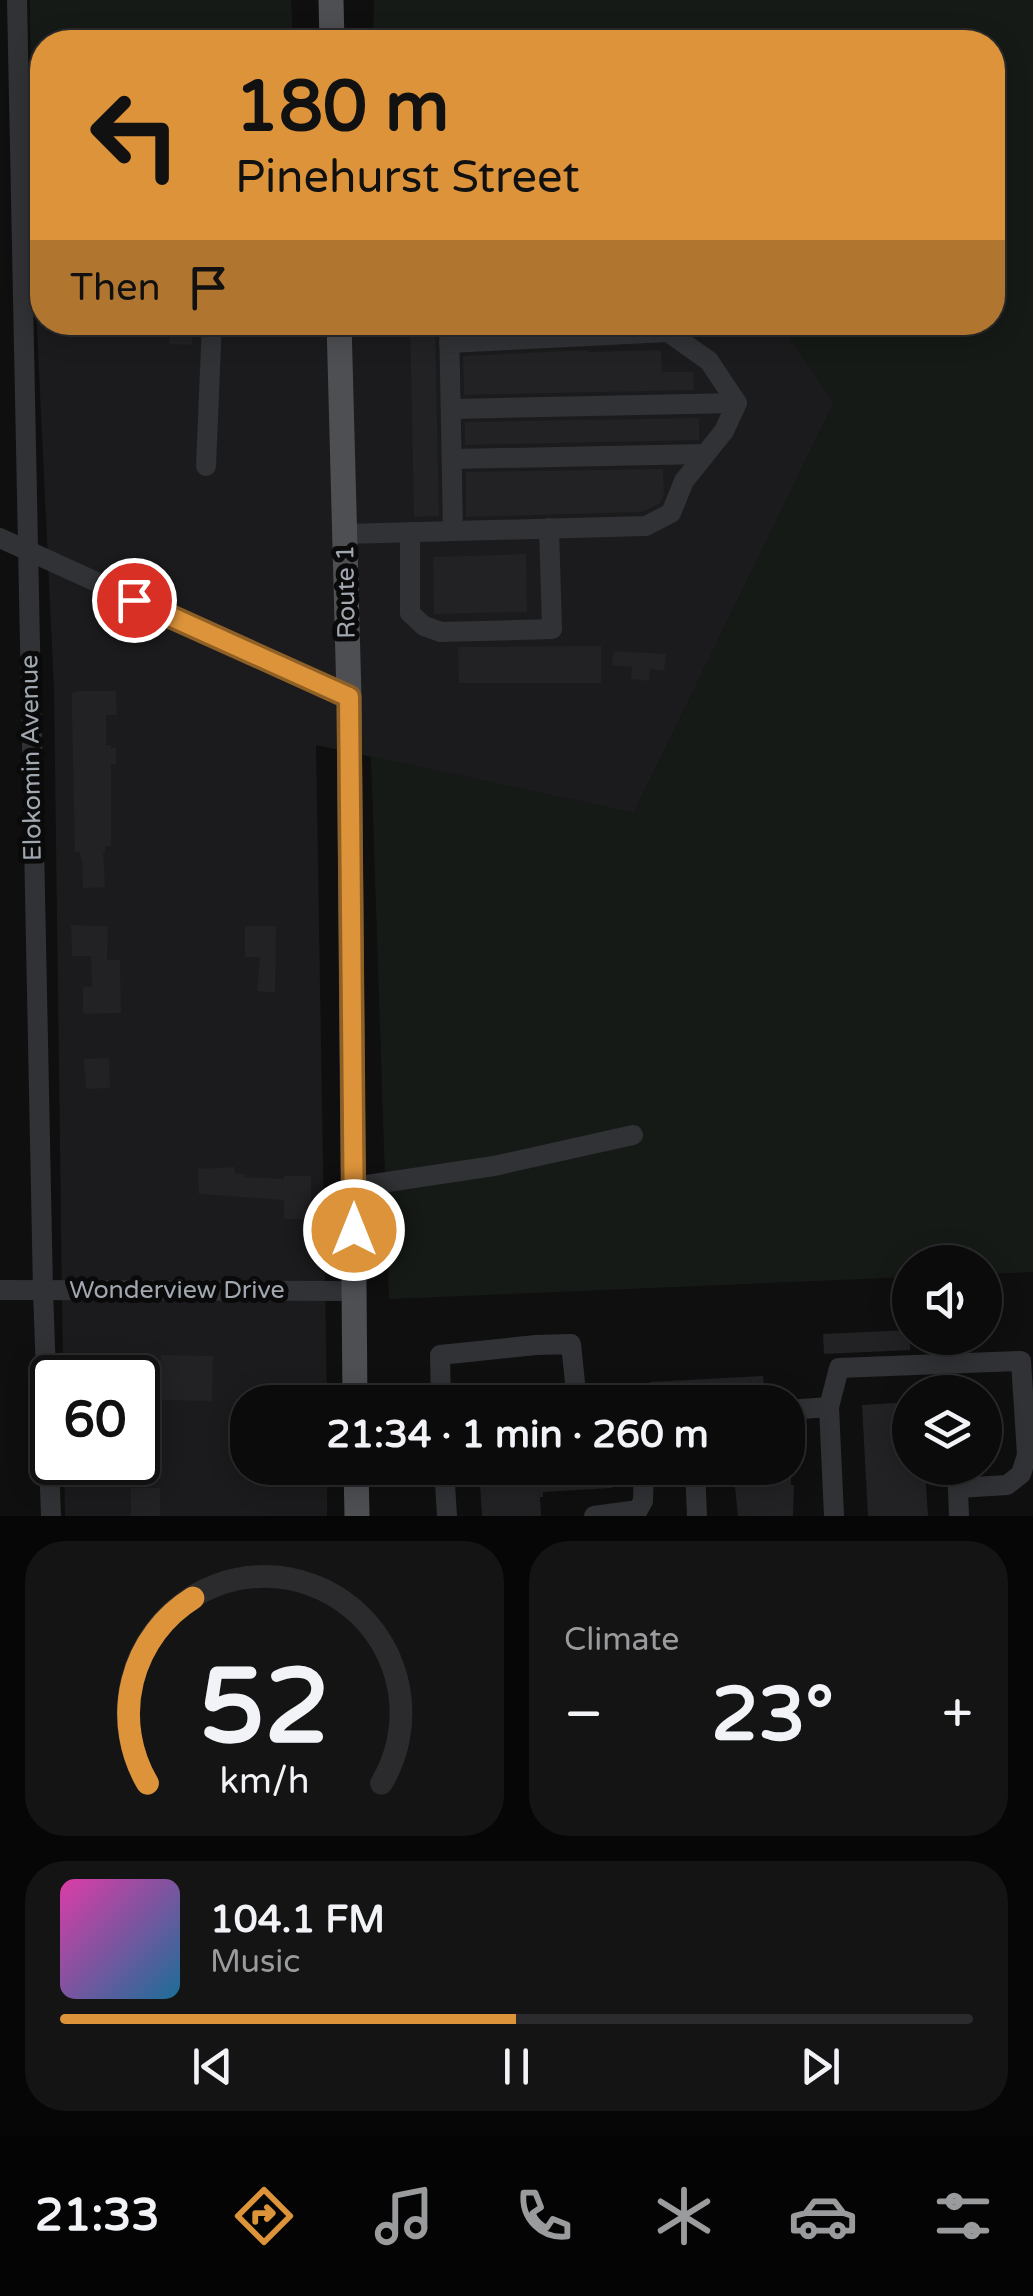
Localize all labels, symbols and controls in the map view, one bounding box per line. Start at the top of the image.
text: 180 m [235,66,449,150]
icon: left [70,70,200,200]
text: Pinehurst Street [235,151,580,205]
icon: arrive [181,260,236,315]
text: Then [70,265,161,311]
street label: Route 1 [330,545,362,639]
pin [92,558,177,643]
icon: arrive [107,573,162,628]
street label: Elokomin Avenue [14,655,48,861]
position arrow [302,1178,406,1282]
map controls [892,1245,1002,1485]
button: sound [892,1245,1002,1355]
street label: Wonderview Drive [69,1275,285,1305]
speed limit sign: 60 [30,1355,160,1485]
button: layers [892,1375,1002,1485]
text: 21:34 · 1 min · 260 m [326,1412,709,1458]
text: Climate [564,1621,679,1659]
text: 52 [199,1646,330,1771]
text: 23° [711,1670,834,1760]
text: − [564,1682,603,1748]
text: + [942,1682,973,1748]
text: km/h [220,1760,309,1803]
text: 104.1 FM [210,1897,385,1943]
text: Music [210,1943,300,1981]
icon: previous [185,2039,240,2094]
icon: pause [489,2039,544,2094]
icon: next [793,2039,848,2094]
icon: directions [229,2181,299,2251]
icon: music [369,2181,439,2251]
icon: phone [509,2181,579,2251]
icon: climate [649,2181,719,2251]
icon: car [788,2181,858,2251]
icon: filters [928,2181,998,2251]
text: 21:33 [35,2189,160,2243]

